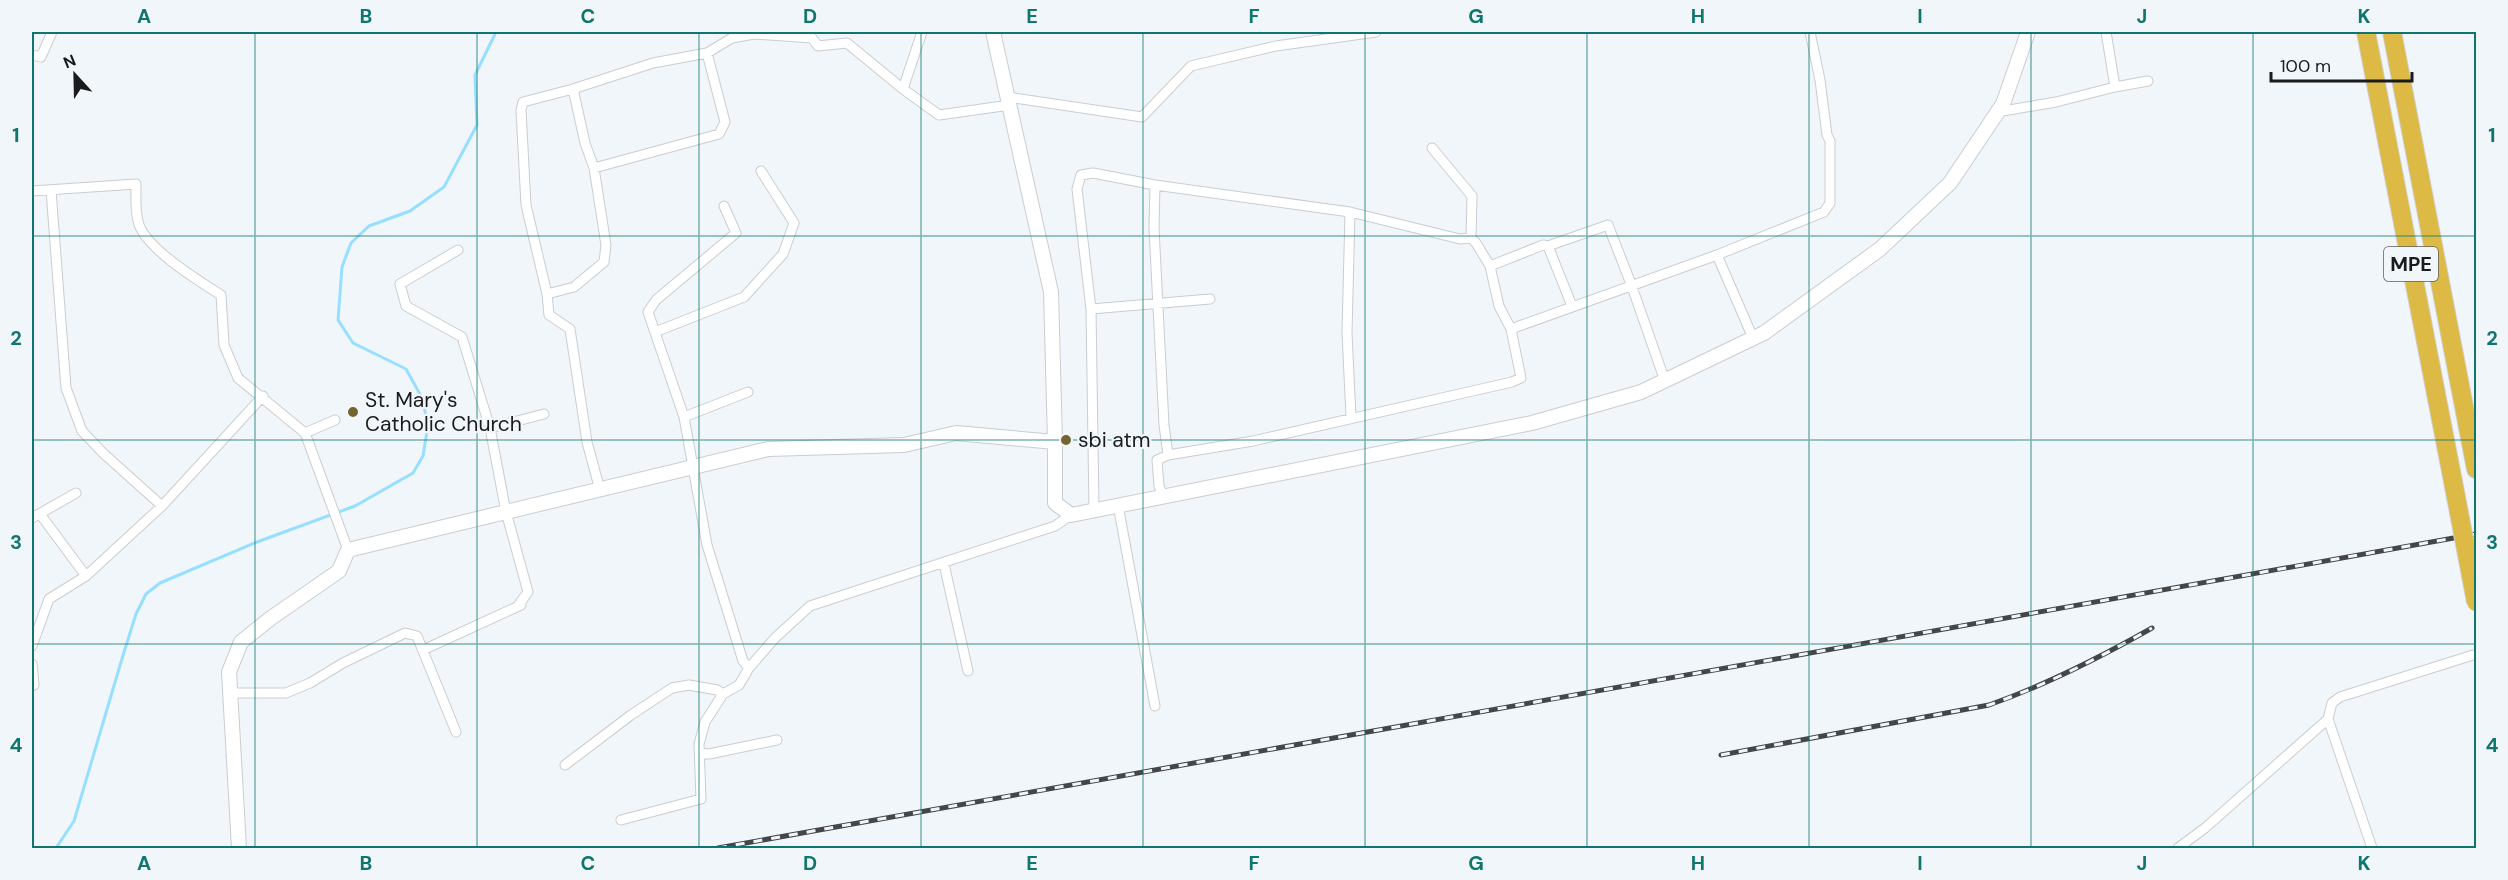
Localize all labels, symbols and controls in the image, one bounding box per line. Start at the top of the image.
text: A [137,3,151,29]
text: B [360,3,372,29]
text: C [581,3,595,29]
text: D [803,3,817,29]
text: E [1026,3,1038,29]
text: F [1248,3,1260,29]
text: G [1468,3,1484,29]
text: H [1691,3,1705,29]
text: I [1917,3,1923,29]
text: J [2137,3,2147,29]
text: K [2357,3,2371,29]
north arrow [45,45,105,105]
scale bar [2271,45,2412,83]
text: N [60,50,79,73]
text: 100 m [2280,54,2331,78]
text: 1 [12,122,20,148]
text: 1 [2488,122,2496,148]
road number: MPE [2384,247,2438,281]
text: 2 [10,325,22,351]
text: 2 [2486,325,2498,351]
place label: St. Mary's Catholic Church [365,386,522,438]
marker: St. Mary's Catholic Church [346,405,360,419]
place label: sbi atm [1078,426,1150,454]
marker: sbi atm [1059,433,1073,447]
text: 3 [10,529,22,555]
text: 3 [2486,529,2498,555]
text: 4 [10,732,23,758]
text: 4 [2486,732,2499,758]
text: A [137,850,151,876]
text: B [360,850,372,876]
text: C [581,850,595,876]
text: D [803,850,817,876]
text: E [1026,850,1038,876]
text: F [1248,850,1260,876]
text: G [1468,850,1484,876]
text: H [1691,850,1705,876]
text: I [1917,850,1923,876]
text: J [2137,850,2147,876]
text: K [2357,850,2371,876]

